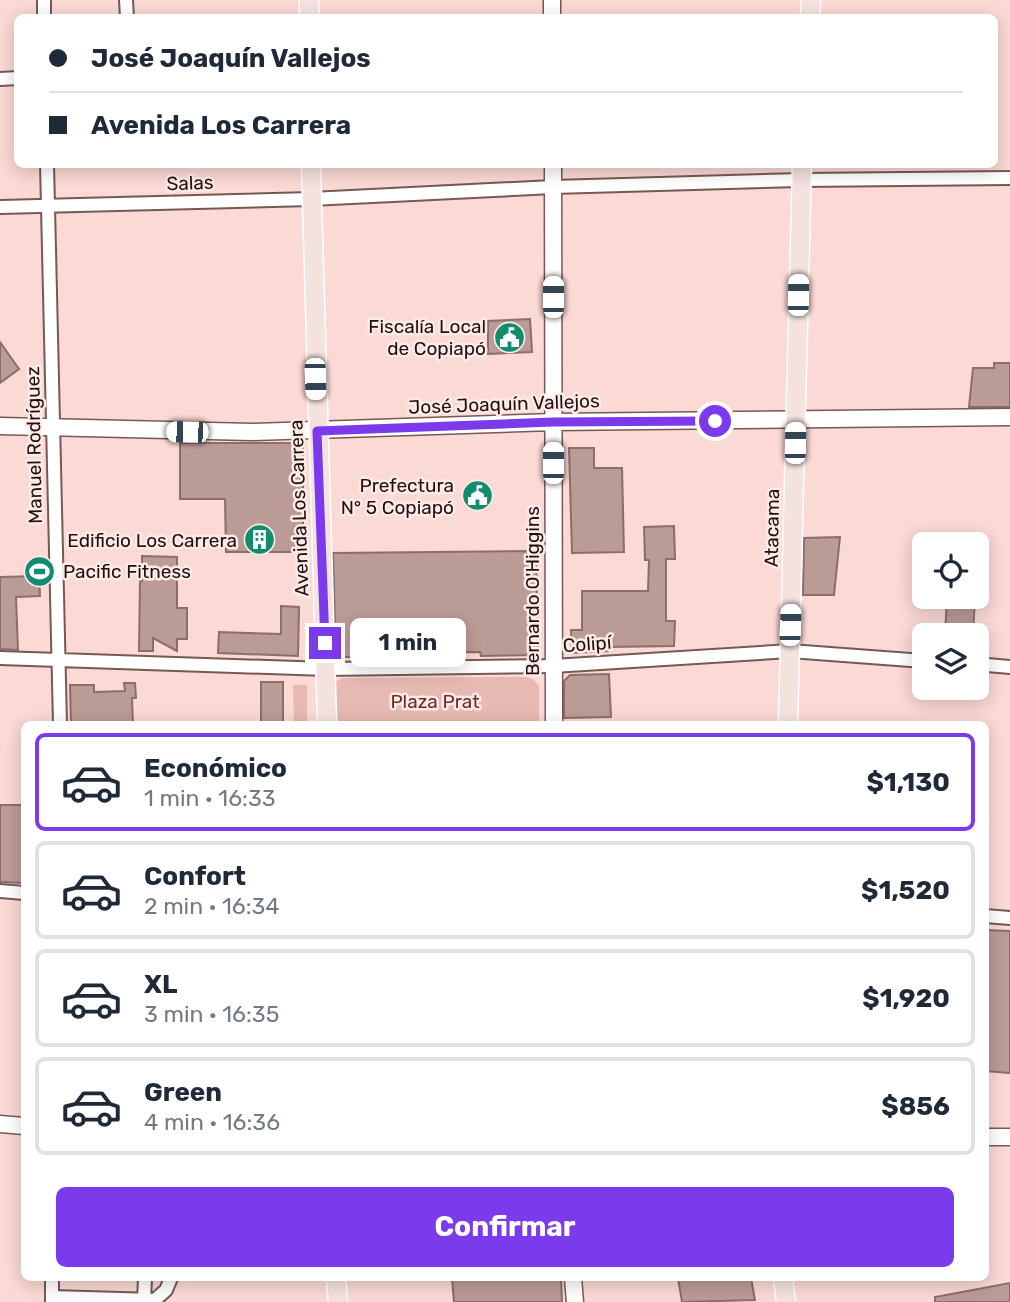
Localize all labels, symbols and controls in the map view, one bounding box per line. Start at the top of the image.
text: José Joaquín Vallejos [91,43,371,74]
text: Avenida Los Carrera [91,110,351,141]
street label: Salas [166,171,214,195]
car [788,274,809,316]
car [543,276,564,318]
place label: Fiscalía Local de Copiapó [368,315,486,360]
public building icon: Fiscalía Local de Copiapó [492,320,526,354]
car [304,358,327,400]
street label: Manuel Rodríguez [21,366,47,524]
street label: José Joaquín Vallejos [408,389,600,419]
route start [699,405,731,437]
street label: Avenida Los Carrera [284,419,314,597]
car [166,421,209,443]
car [785,422,806,464]
car [543,442,564,484]
place label: Prefectura N° 5 Copiapó [341,474,454,519]
public building icon: Prefectura N° 5 Copiapó [460,479,494,513]
street label: Atacama [760,489,784,567]
street label: Bernardo O'Higgins [521,506,544,676]
building icon: Edificio Los Carrera [243,523,277,557]
place label: Edificio Los Carrera [67,529,237,552]
map controls [912,532,989,700]
button: locate [912,532,989,609]
sports icon: Pacific Fitness [23,554,57,588]
place label: Pacific Fitness [63,560,191,583]
car [779,604,802,646]
callout: 1 min [350,618,465,668]
button: layers [912,623,989,700]
route end [309,627,341,659]
text: 1 min [379,628,437,656]
street label: Colipí [562,631,613,657]
park label: Plaza Prat [390,690,480,713]
icon: car [60,751,123,814]
text: Económico [144,753,287,784]
text: $1,130 [866,767,950,798]
text: 1 min · 16:33 [144,784,276,812]
icon: car [60,859,123,922]
text: Confort [144,861,246,892]
text: $1,520 [861,875,950,906]
text: 2 min · 16:34 [144,892,280,920]
icon: car [60,967,123,1030]
text: XL [144,969,177,1000]
text: $1,920 [862,983,950,1014]
text: 3 min · 16:35 [144,1000,279,1028]
icon: car [60,1075,123,1138]
text: Green [144,1077,222,1108]
text: $856 [881,1091,950,1122]
text: 4 min · 16:36 [144,1108,280,1136]
button: Confirmar [56,1187,954,1267]

